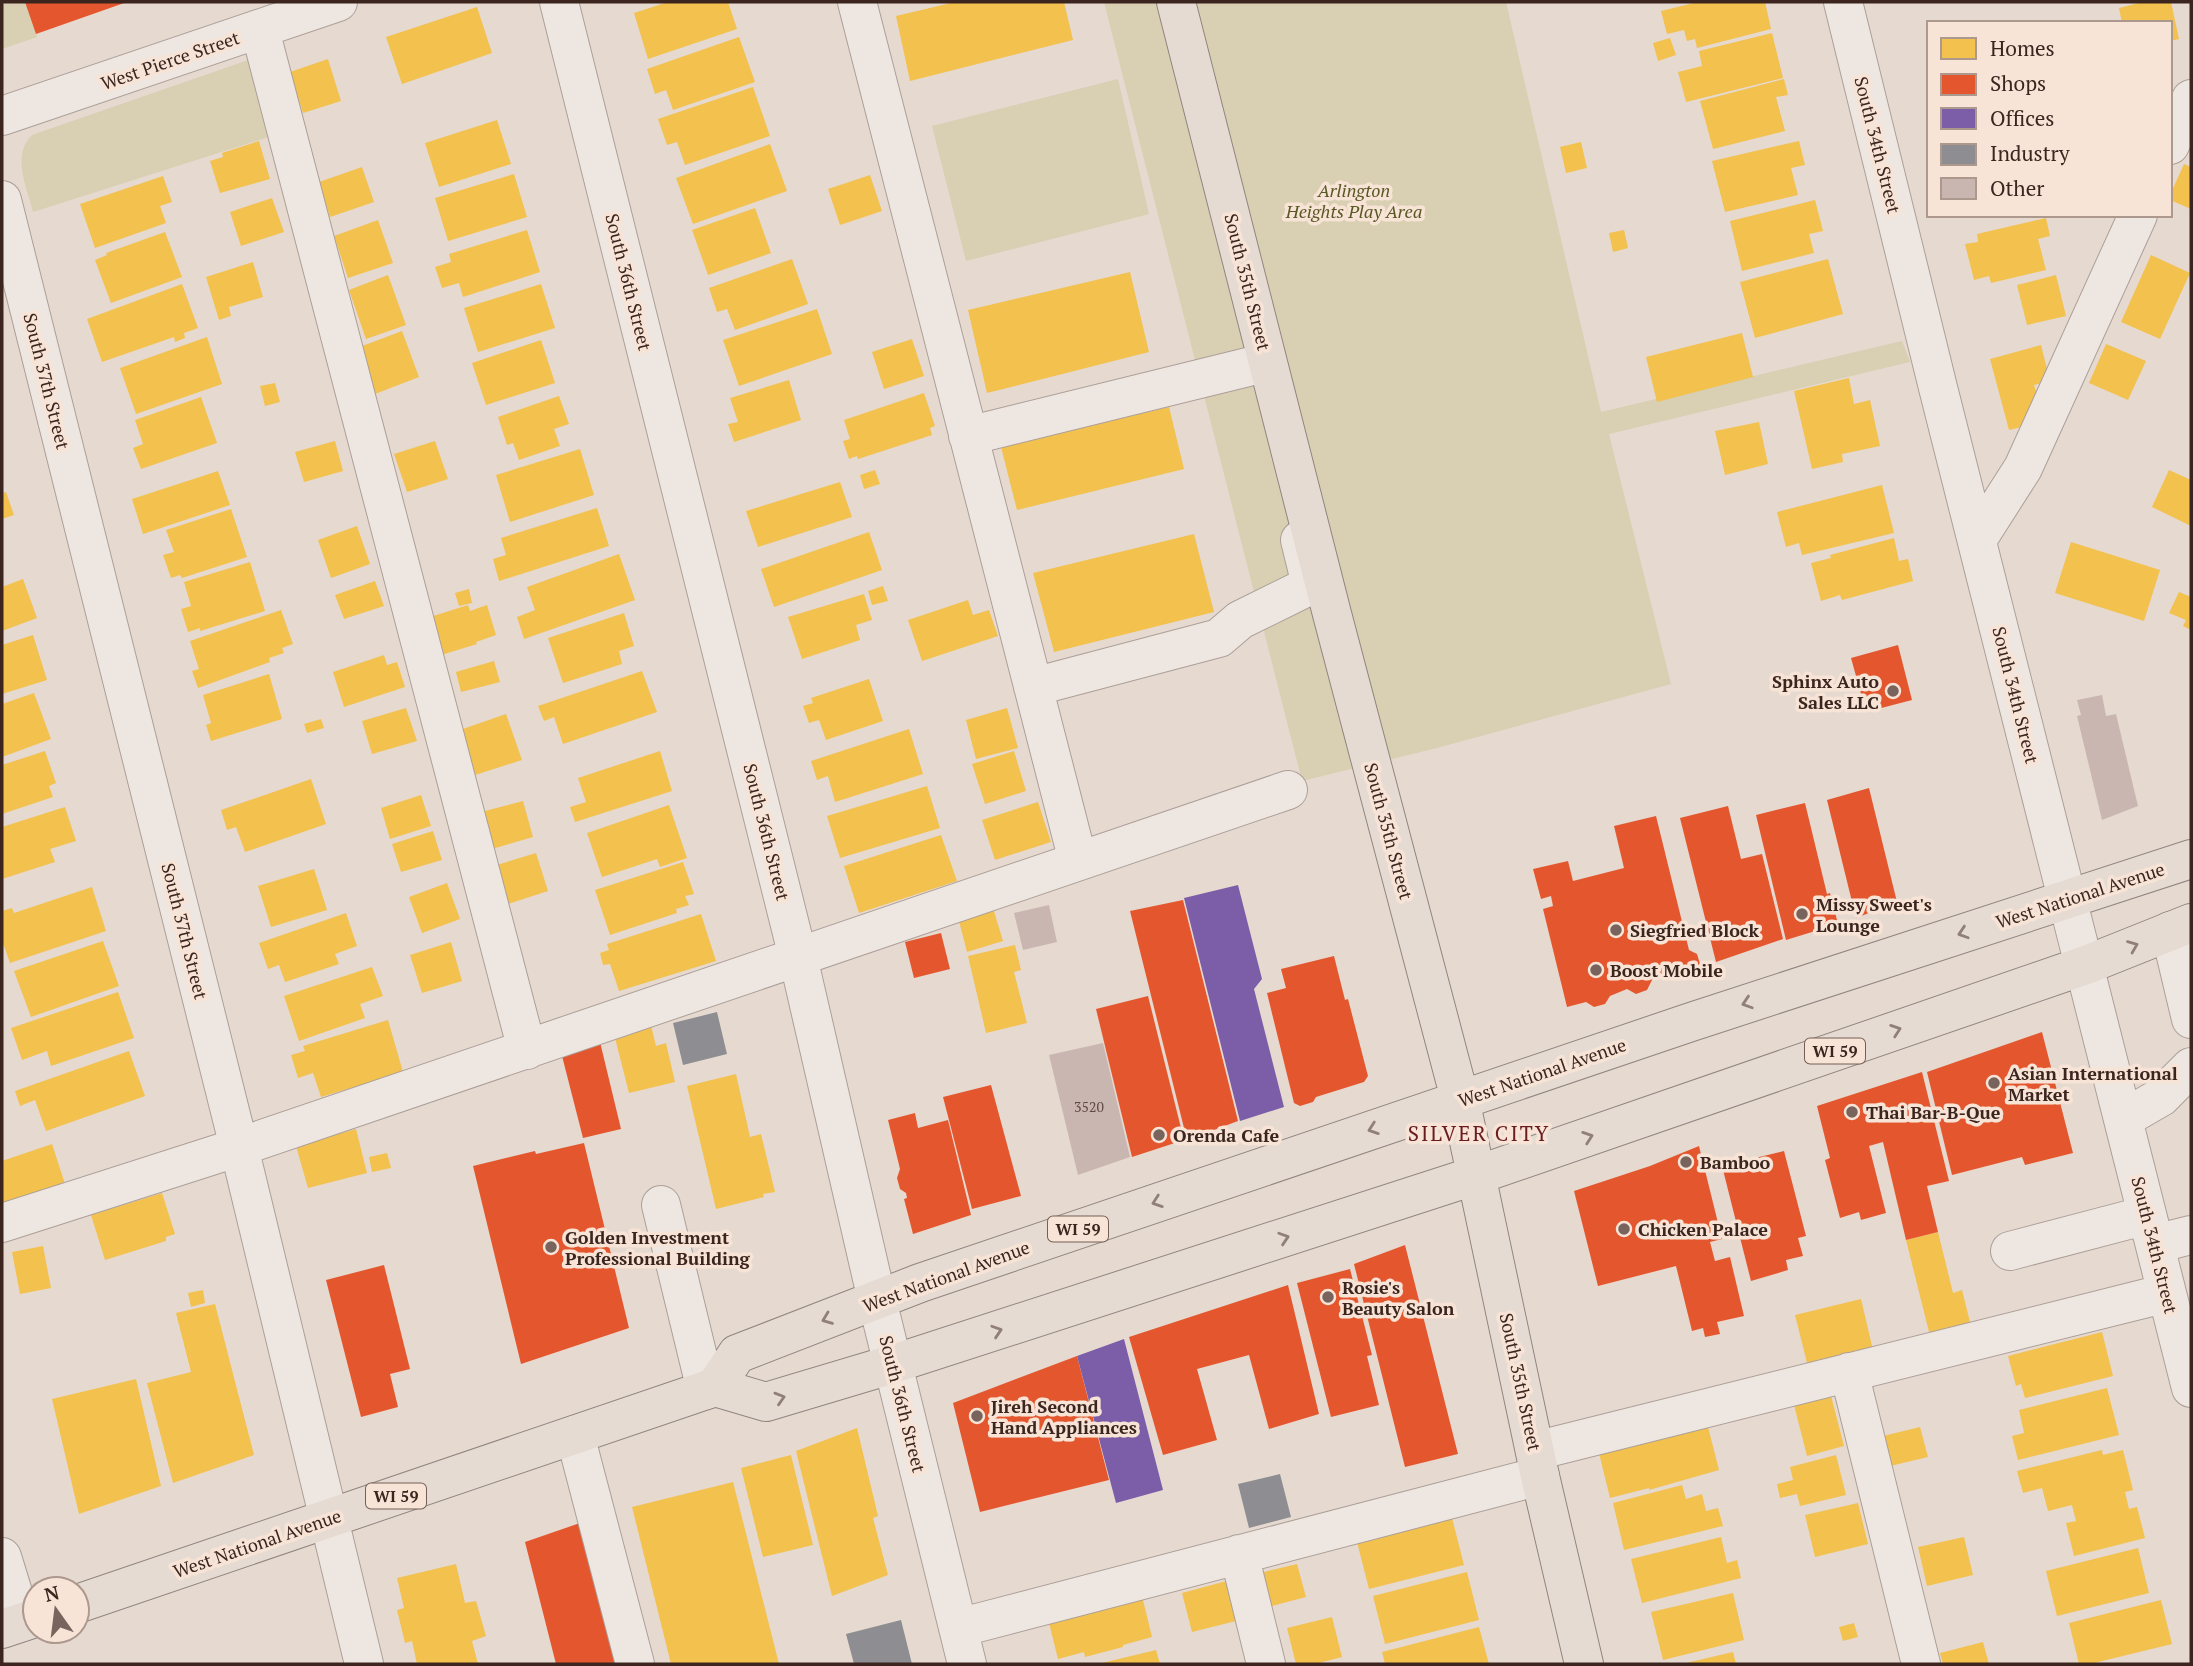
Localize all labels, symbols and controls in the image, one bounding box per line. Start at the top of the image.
legend [1927,21,2172,217]
street label: West Pierce Street [97,25,243,95]
text: Homes [1990,34,2055,62]
text: Shops [1990,69,2046,97]
street label: South 34th Street [1849,74,1907,216]
text: Offices [1990,104,2054,132]
text: Industry [1990,139,2070,167]
text: Other [1990,174,2044,202]
park label: Arlington Heights Play Area [1285,178,1422,223]
street label: South 36th Street [600,211,658,353]
street label: South 35th Street [1219,211,1277,353]
street label: South 37th Street [18,310,76,452]
street label: South 34th Street [1987,624,2045,766]
place label: Sphinx Auto Sales LLC [1772,669,1879,714]
marker: Sphinx Auto Sales LLC [1885,683,1901,699]
street label: South 35th Street [1359,760,1419,902]
street label: South 36th Street [738,761,796,903]
street label: West National Avenue [1993,856,2167,934]
street label: South 37th Street [156,860,214,1002]
place label: Missy Sweet's Lounge [1816,892,1932,937]
marker: Missy Sweet's Lounge [1794,906,1810,922]
place label: Siegfried Block [1630,918,1760,942]
marker: Siegfried Block [1608,922,1624,938]
one-way arrow [1957,924,1969,939]
one-way arrow [2126,941,2138,955]
place label: Boost Mobile [1610,958,1723,982]
marker: Boost Mobile [1588,962,1604,978]
one-way arrow [1741,995,1753,1010]
one-way arrow [1889,1024,1901,1038]
street label: West National Avenue [1455,1032,1629,1112]
road number: WI 59 [1805,1038,1865,1064]
place label: Asian International Market [2008,1061,2178,1106]
marker: Asian International Market [1986,1075,2002,1091]
house number: 3520 [1074,1097,1104,1116]
place label: Thai Bar-B-Que [1866,1100,2001,1124]
marker: Thai Bar-B-Que [1844,1104,1860,1120]
district label: SILVER CITY [1408,1119,1550,1147]
one-way arrow [1367,1121,1379,1136]
place label: Orenda Cafe [1173,1123,1279,1147]
marker: Orenda Cafe [1151,1127,1167,1143]
one-way arrow [1581,1131,1594,1145]
place label: Bamboo [1700,1150,1771,1174]
marker: Bamboo [1678,1154,1694,1170]
street label: South 34th Street [2126,1174,2184,1316]
one-way arrow [1152,1194,1164,1209]
road number: WI 59 [1048,1217,1108,1242]
place label: Chicken Palace [1638,1217,1768,1241]
marker: Chicken Palace [1616,1221,1632,1237]
place label: Golden Investment Professional Building [565,1225,751,1270]
one-way arrow [1277,1232,1289,1246]
street label: West National Avenue [859,1235,1033,1317]
marker: Golden Investment Professional Building [543,1239,559,1255]
place label: Rosie's Beauty Salon [1342,1275,1455,1320]
marker: Rosie's Beauty Salon [1320,1289,1336,1305]
one-way arrow [822,1310,834,1324]
street label: South 35th Street [1495,1311,1547,1453]
one-way arrow [991,1325,1003,1339]
street label: South 36th Street [874,1333,932,1475]
one-way arrow [774,1392,786,1407]
place label: Jireh Second Hand Appliances [991,1394,1137,1439]
marker: Jireh Second Hand Appliances [969,1408,985,1424]
road number: WI 59 [366,1484,426,1508]
street label: West National Avenue [170,1503,344,1583]
north arrow [21,1575,91,1645]
text: N [42,1579,62,1607]

